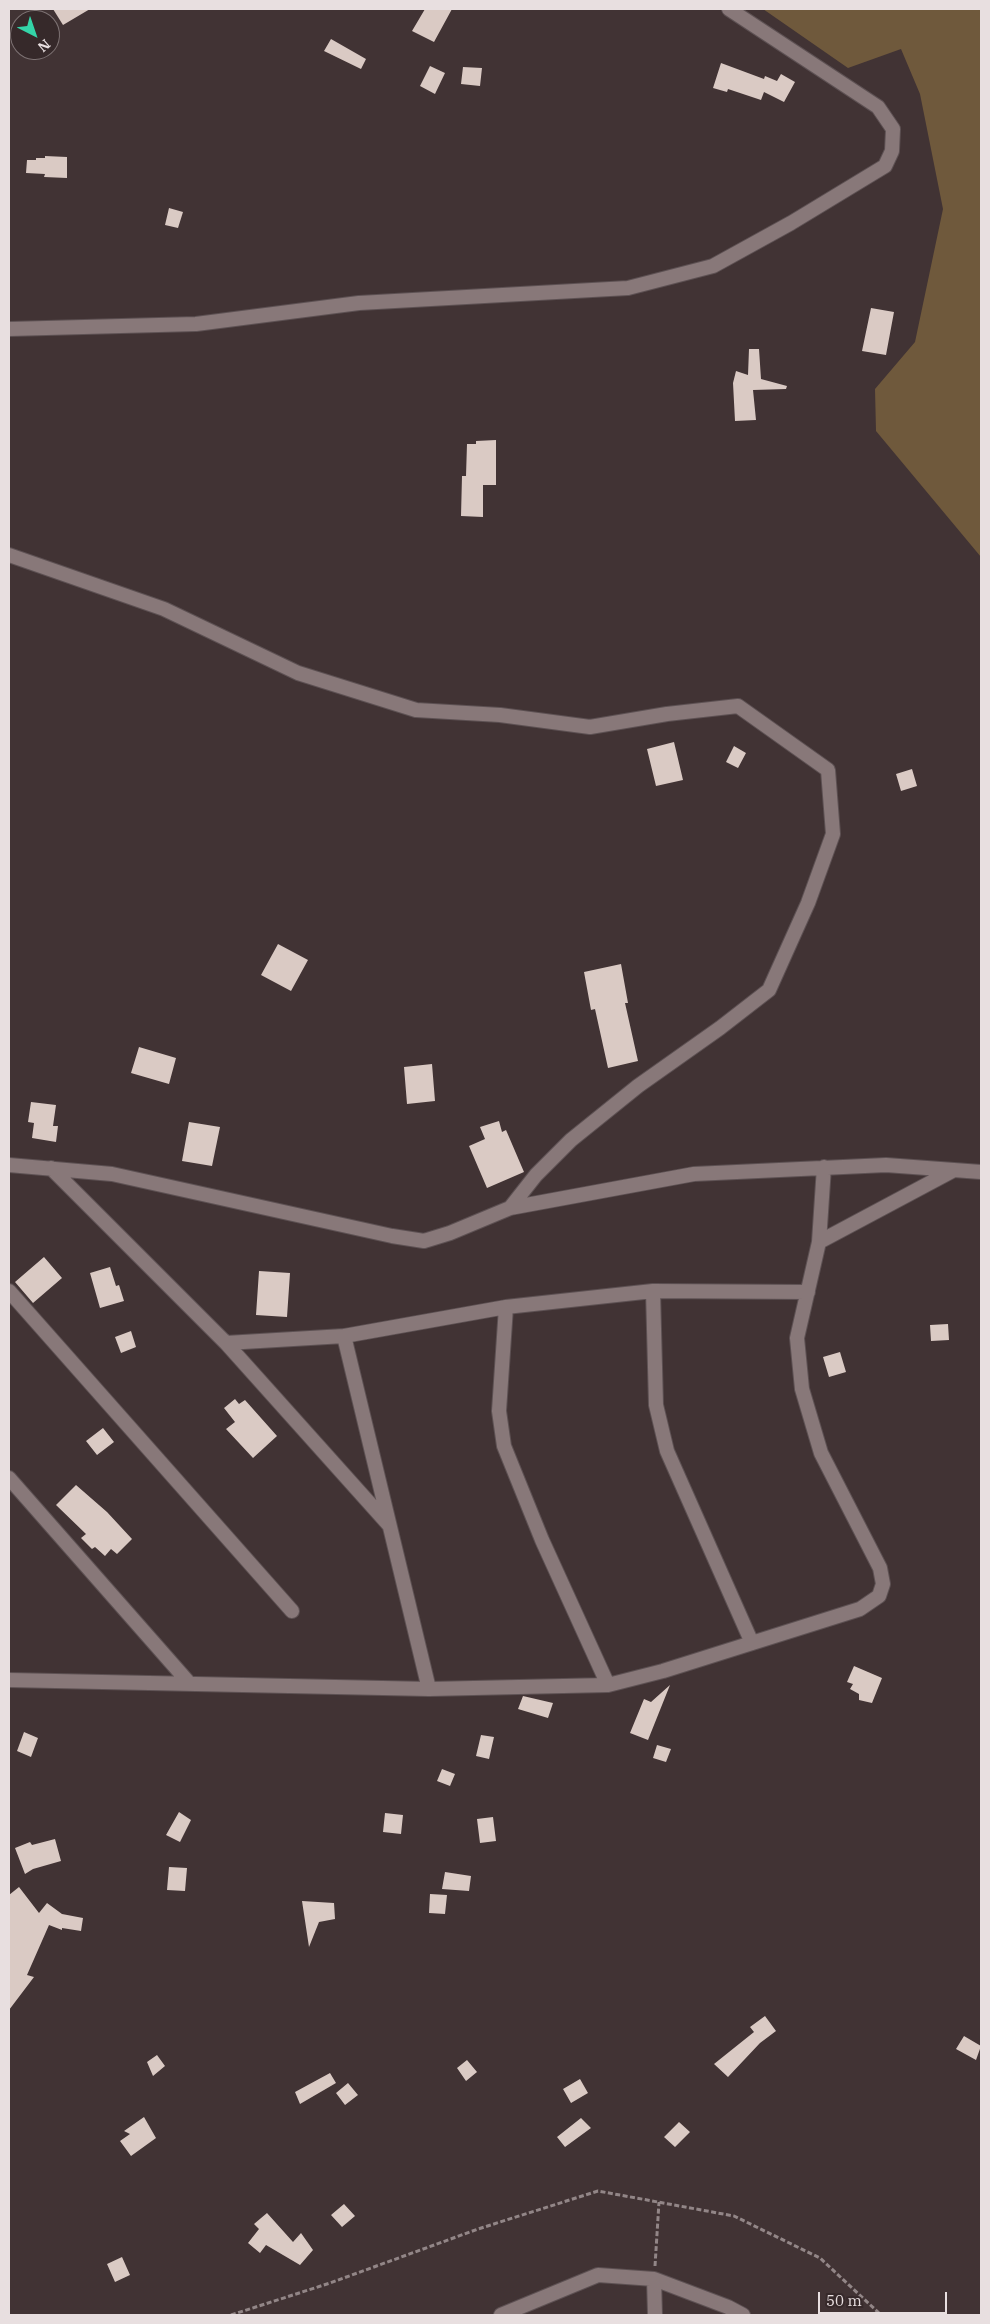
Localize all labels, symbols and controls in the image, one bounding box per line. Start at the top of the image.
north arrow [10,10,60,60]
text: N [34,35,54,56]
scale bar [820,2282,949,2314]
text: 50 m [826,2291,862,2310]

